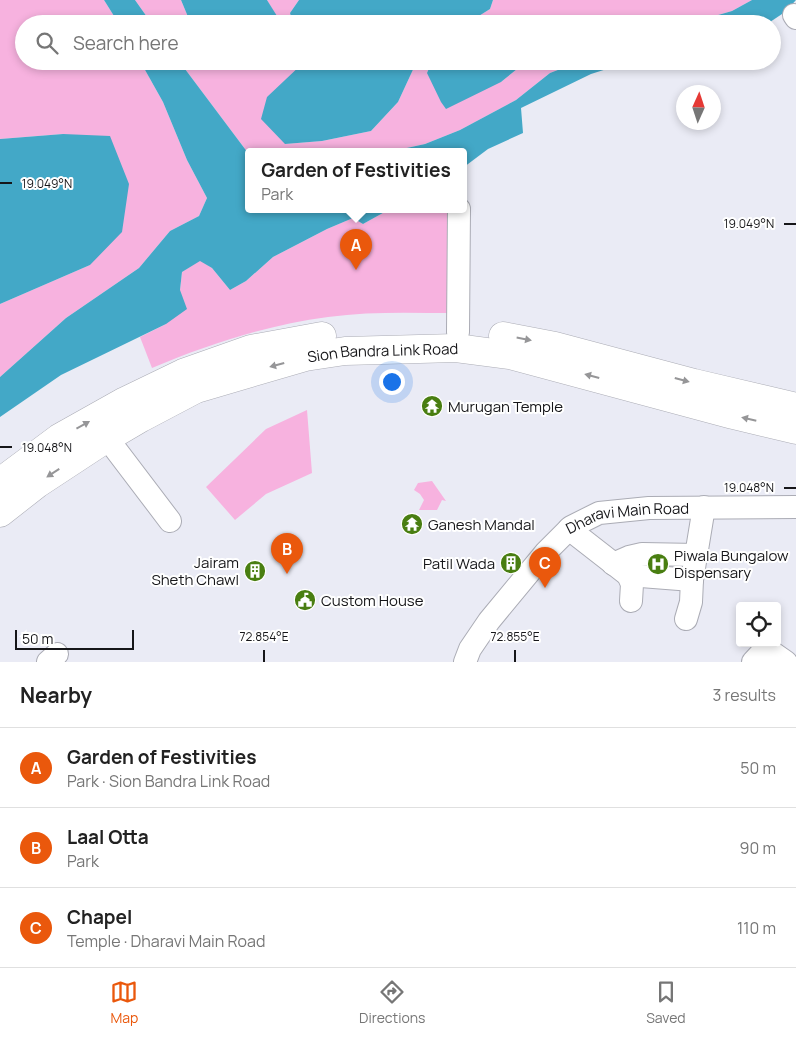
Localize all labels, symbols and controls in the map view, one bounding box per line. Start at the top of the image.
search box [15,15,781,70]
icon: search [33,29,61,57]
text: Search here [73,30,179,56]
north arrow [676,85,721,130]
popup [245,148,467,213]
text: Garden of Festivities [261,157,451,183]
text: 19.049°N [22,175,72,192]
text: Park [261,183,293,205]
text: 19.049°N [724,215,774,232]
pin: A [340,229,372,270]
one-way arrow [517,336,533,344]
street label: Sion Bandra Link Road [306,337,459,367]
one-way arrow [269,361,284,369]
your location [379,369,405,395]
one-way arrow [584,372,599,380]
one-way arrow [674,376,689,384]
temple icon: Murugan Temple [420,394,444,418]
place label: Murugan Temple [448,396,563,417]
one-way arrow [741,415,756,423]
one-way arrow [76,420,90,429]
text: 19.048°N [22,439,72,456]
one-way arrow [47,469,60,478]
text: 19.048°N [724,479,774,496]
street label: Dharavi Main Road [562,497,689,539]
temple icon: Ganesh Mandal [400,512,424,536]
place label: Ganesh Mandal [428,514,535,535]
pin: B [271,533,303,574]
place label: Piwala Bungalow Dispensary [674,545,789,583]
pin: C [529,547,561,588]
building icon: Patil Wada [499,551,523,575]
place label: Jairam Sheth Chawl [151,552,239,590]
hospital icon: Piwala Bungalow Dispensary [646,552,670,576]
place label: Patil Wada [423,553,495,574]
building icon: Jairam Sheth Chawl [243,559,267,583]
public building icon: Custom House [293,588,317,612]
place label: Custom House [321,590,424,611]
map controls [736,602,781,647]
button: locate [736,602,781,647]
scale bar [15,627,134,650]
text: 72.854°E [239,628,289,645]
text: 72.855°E [491,628,540,645]
text: 50 m [22,629,53,648]
text: Nearby [20,681,92,709]
text: 3 results [713,684,776,706]
text: Garden of Festivities [67,744,257,770]
text: A [31,757,41,779]
text: 50 m [740,757,776,779]
text: Park · Sion Bandra Link Road [67,770,270,792]
text: Laal Otta [67,824,149,850]
text: B [31,837,41,859]
text: 90 m [740,837,776,859]
text: Park [67,850,99,872]
text: Chapel [67,904,132,930]
text: C [30,917,42,939]
text: 110 m [737,917,776,939]
text: Temple · Dharavi Main Road [67,930,265,952]
tab: Map [110,978,138,1027]
tab: Directions [359,978,425,1027]
tab: Saved [646,978,686,1027]

